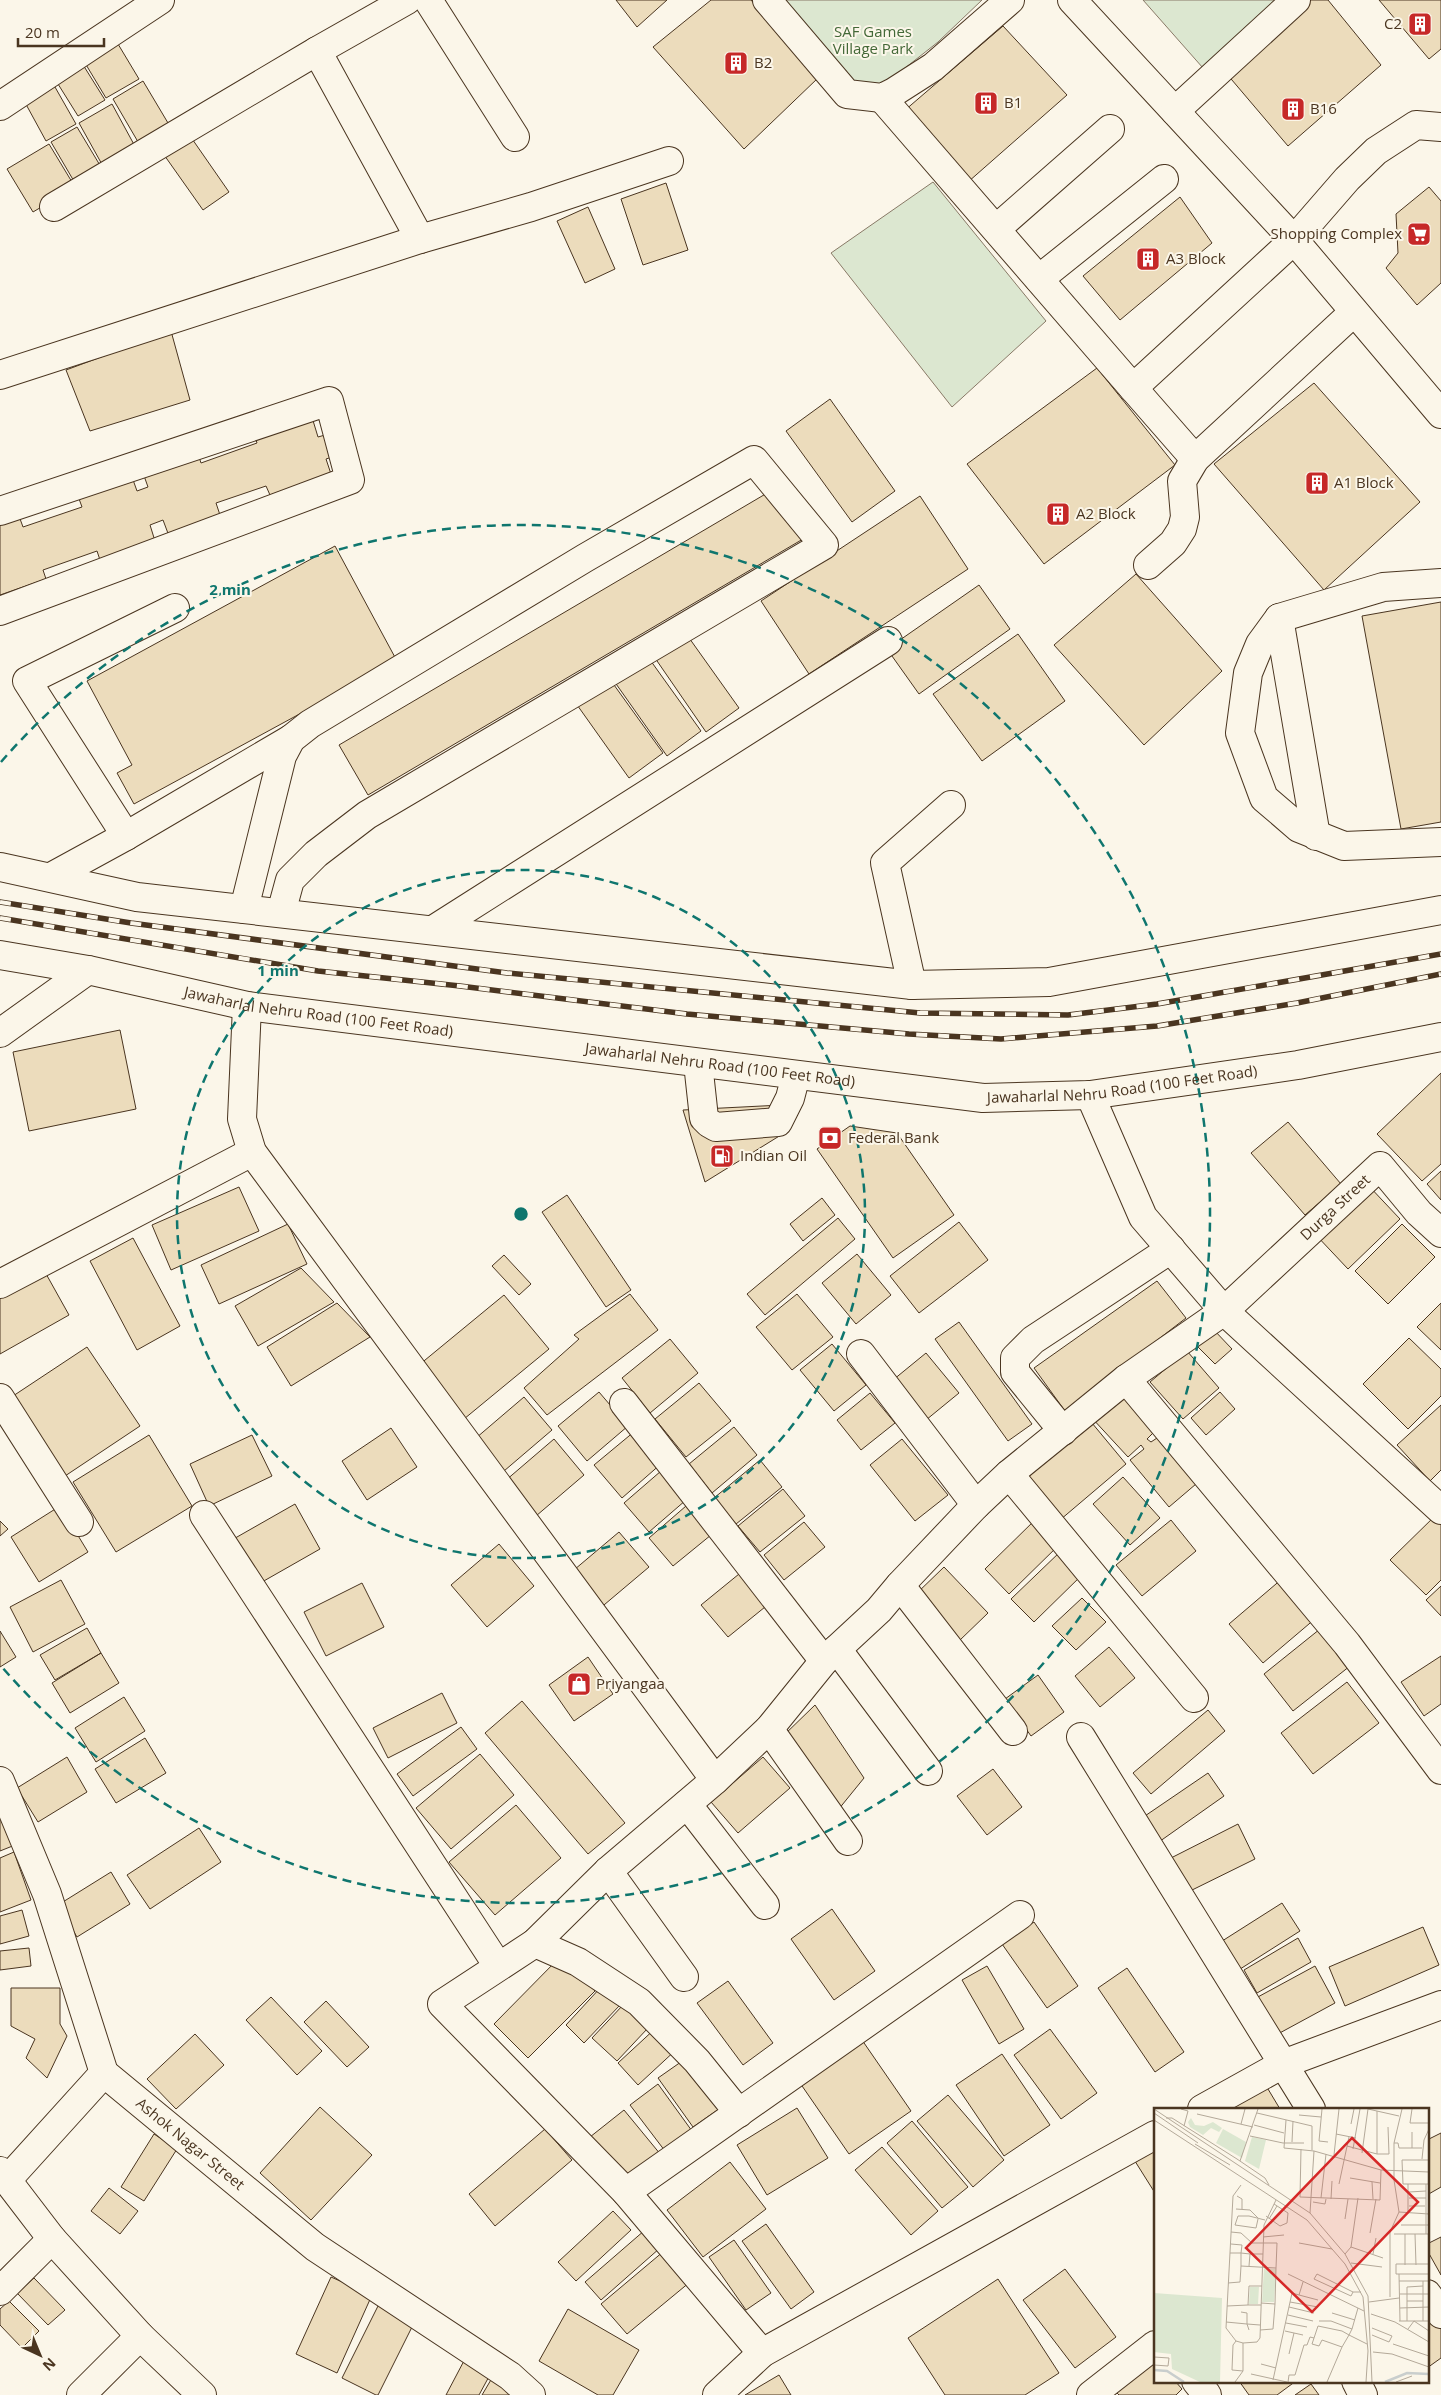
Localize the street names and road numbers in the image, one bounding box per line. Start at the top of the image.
street label: Jawaharlal Nehru Road (100 Feet Road) [180,981,454,1041]
street label: Jawaharlal Nehru Road (100 Feet Road) [582,1037,856,1091]
street label: Jawaharlal Nehru Road (100 Feet Road) [985,1060,1259,1107]
street label: Durga Street [1295,1169,1374,1244]
street label: Ashok Nagar Street [132,2093,249,2194]

